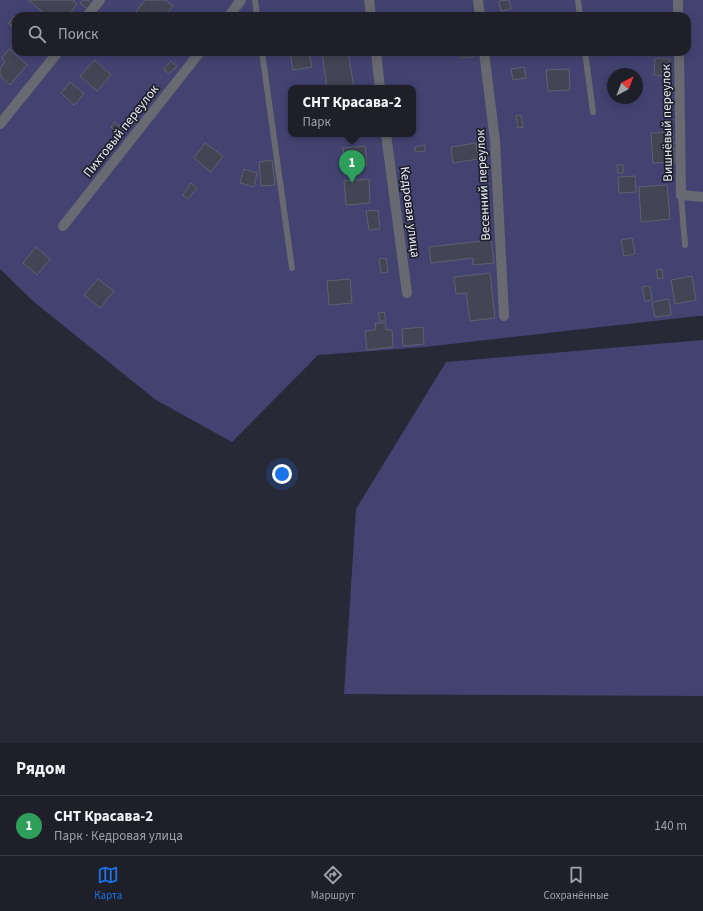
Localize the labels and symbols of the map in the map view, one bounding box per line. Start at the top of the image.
street label: Вишнёвый переулок [657,64,677,182]
north arrow [607,68,643,104]
street label: Пихтовый переулок [79,80,163,181]
street label: Весенний переулок [471,128,495,241]
pin: 1 [339,150,365,183]
street label: Кедровая улица [395,165,425,259]
your location [272,464,292,484]

